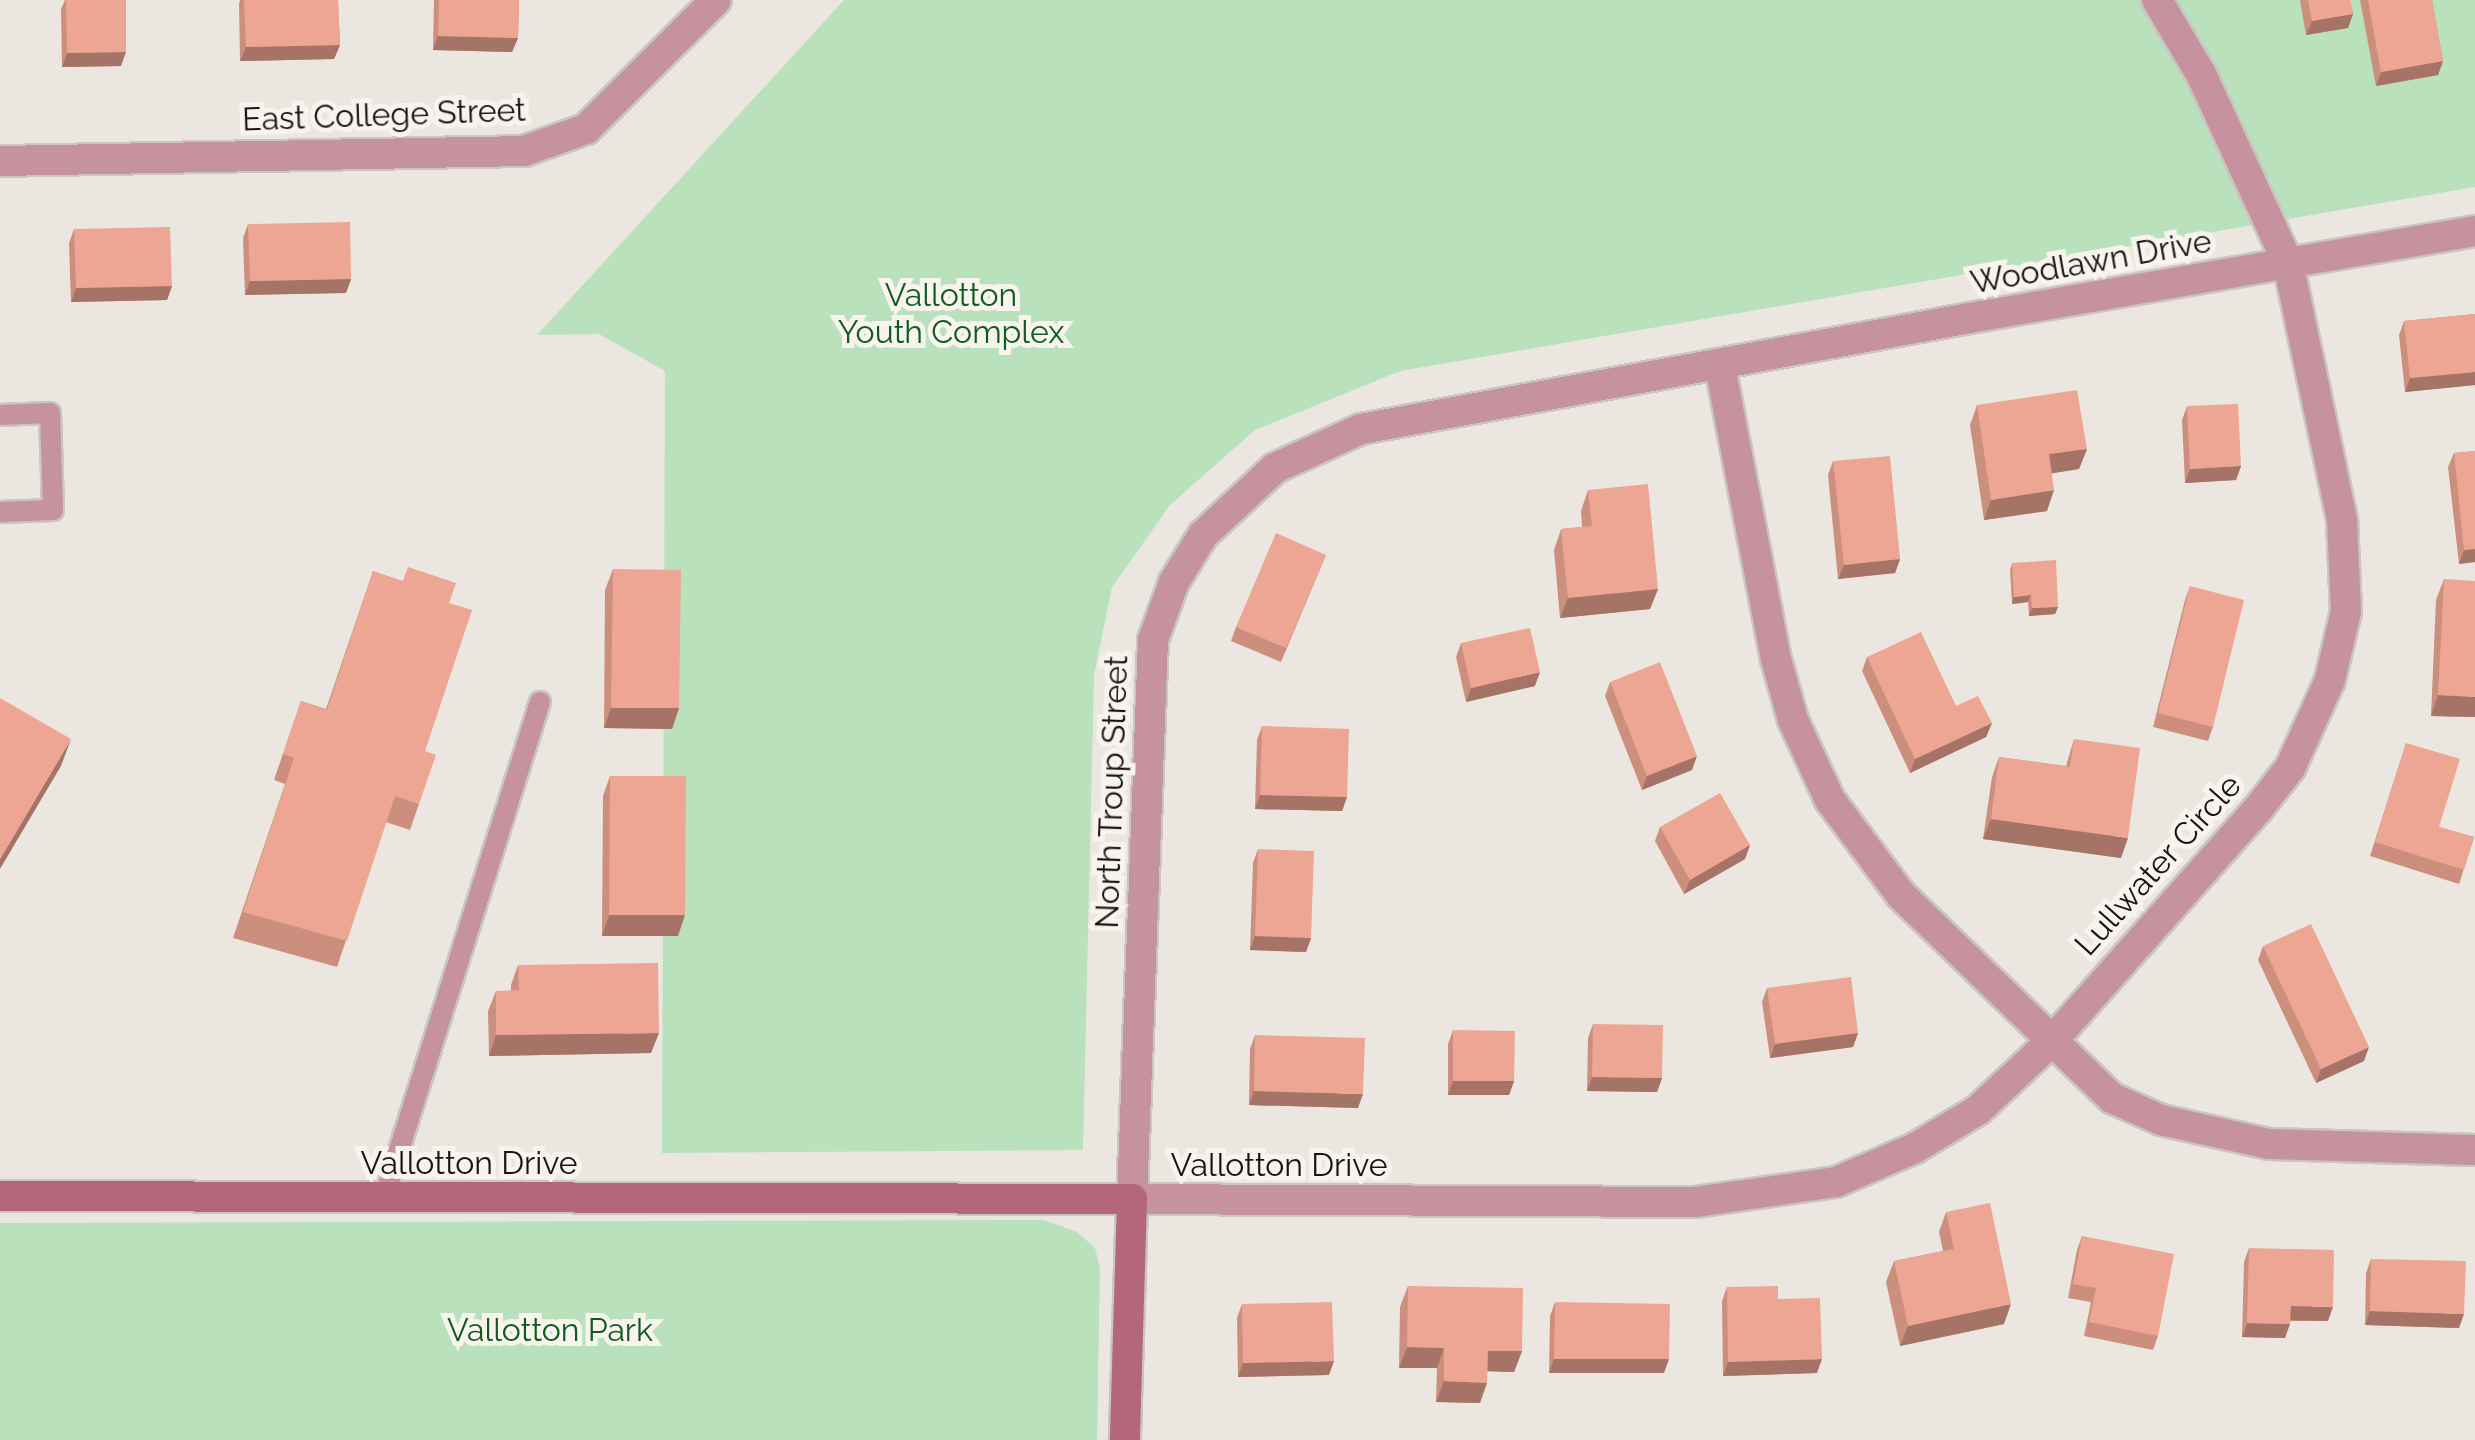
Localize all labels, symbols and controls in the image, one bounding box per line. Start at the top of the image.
street label: East College Street [242,91,526,139]
street label: Woodlawn Drive [1967,222,2215,302]
park label: Vallotton Youth Complex [838,277,1064,352]
street label: North Troup Street [1088,654,1136,930]
street label: Lullwater Circle [2067,766,2249,964]
street label: Vallotton Drive [360,1144,578,1182]
street label: Vallotton Drive [1170,1146,1388,1184]
park label: Vallotton Park [447,1311,653,1349]

